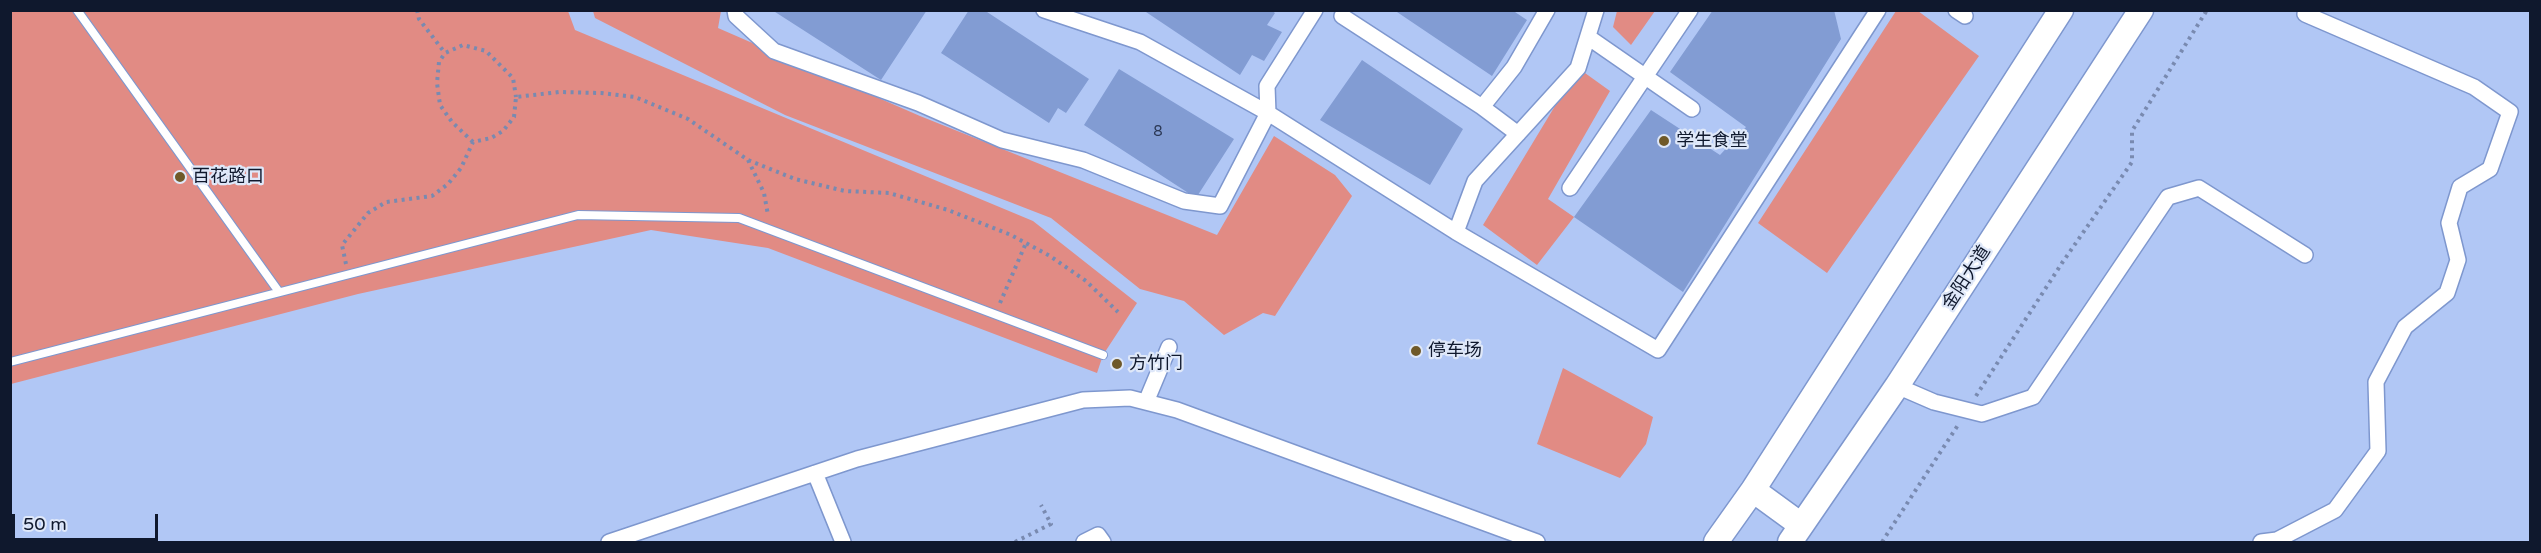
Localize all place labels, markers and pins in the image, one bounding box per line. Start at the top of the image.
place label: 学生食堂 [1676,130,1748,152]
marker: 学生食堂 [1657,134,1671,148]
place label: 百花路口 [192,166,264,188]
marker: 百花路口 [173,170,187,184]
place label: 停车场 [1428,340,1482,362]
marker: 停车场 [1409,344,1423,358]
place label: 方竹门 [1129,353,1183,375]
marker: 方竹门 [1110,357,1124,371]

